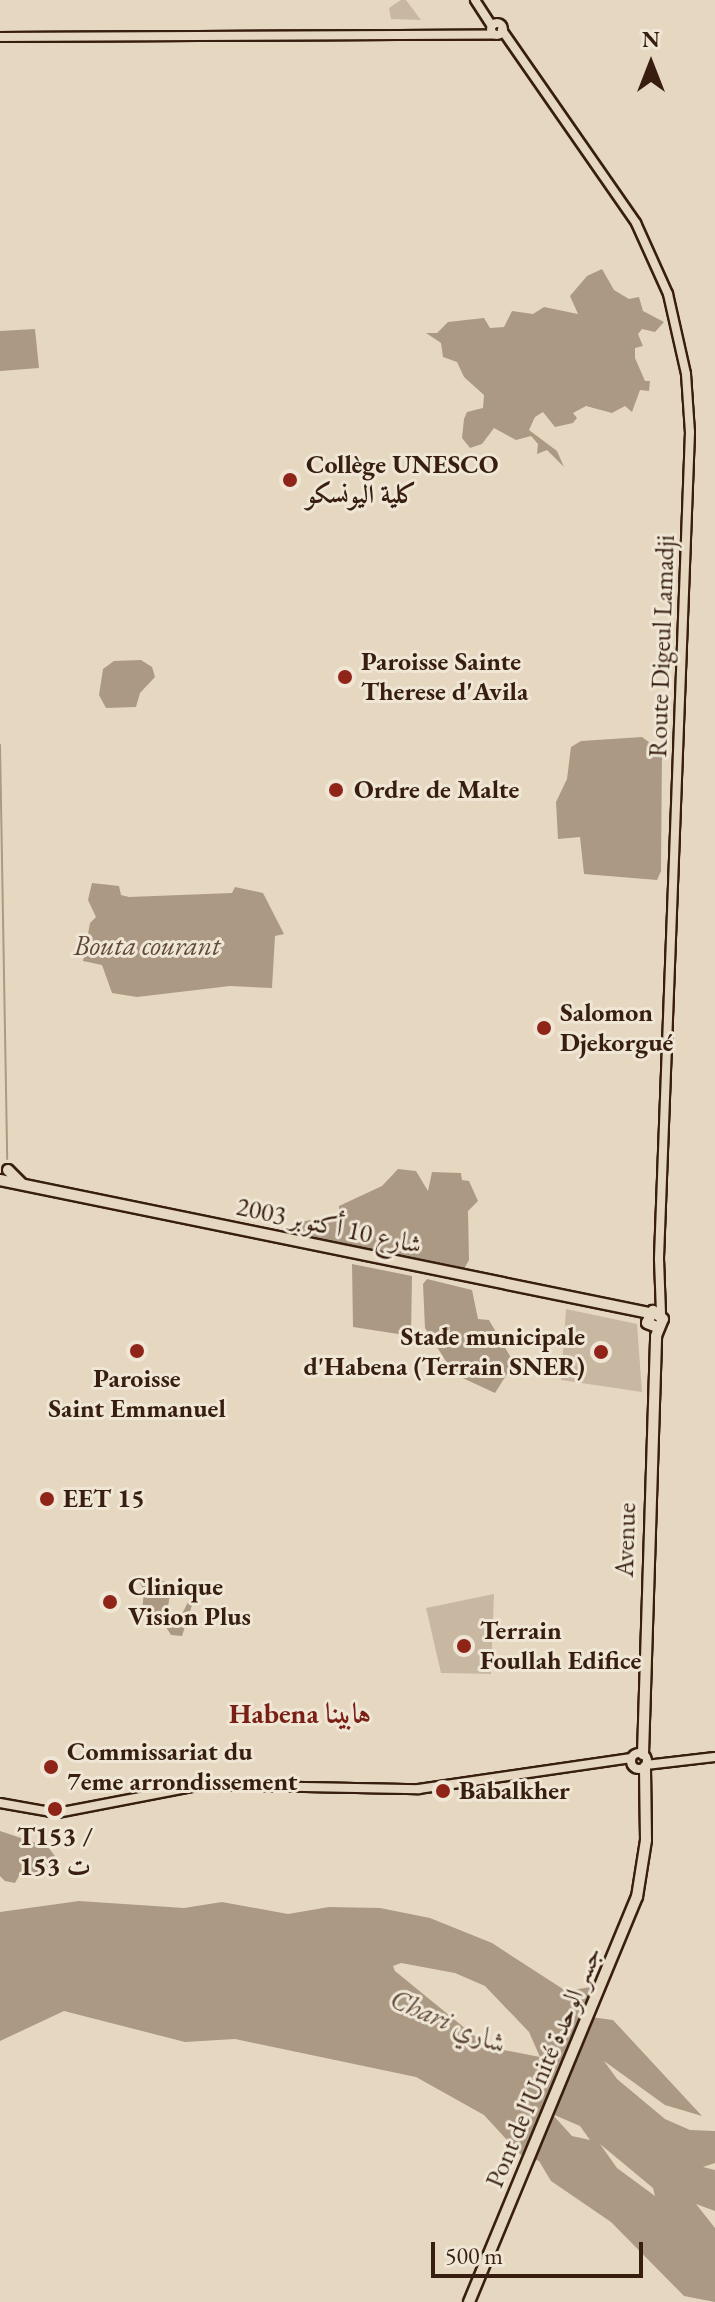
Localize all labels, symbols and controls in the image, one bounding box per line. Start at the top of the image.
north arrow [611,24,691,104]
text: N [642,25,660,54]
place label: Collège UNESCO كلية اليونسكو [306,449,499,510]
marker: Collège UNESCO كلية اليونسكو [281,471,299,489]
street label: Route Digeul Lamadji [643,534,681,758]
place label: Paroisse Sainte Therese d'Avila [361,646,528,708]
marker: Paroisse Sainte Therese d'Avila [336,668,354,686]
place label: Ordre de Malte [354,774,519,806]
marker: Ordre de Malte [325,779,347,801]
water label: Bouta courant [74,928,220,962]
place label: Salomon Djekorgué [560,997,673,1058]
marker: Salomon Djekorgué [535,1019,553,1037]
street label: شارع 10 أكتوبر 2003 [233,1191,425,1261]
place label: Stade municipale d'Habena (Terrain SNER) [304,1321,585,1382]
marker: Paroisse Saint Emmanuel [128,1342,146,1360]
marker: Stade municipale d'Habena (Terrain SNER) [592,1343,610,1361]
place label: Paroisse Saint Emmanuel [48,1363,226,1424]
place label: EET 15 [63,1483,145,1515]
marker: EET 15 [38,1490,56,1508]
street label: Avenue [609,1502,643,1578]
place label: Clinique Vision Plus [128,1571,251,1632]
marker: Clinique Vision Plus [99,1591,121,1613]
place label: Terrain Foullah Edifice [480,1615,641,1676]
marker: Terrain Foullah Edifice [455,1637,473,1655]
district label: Habena هابينا [229,1696,371,1730]
place label: Commissariat du 7eme arrondissement [67,1736,297,1798]
marker: Commissariat du 7eme arrondissement [42,1758,60,1776]
place label: Babalkher [459,1775,570,1807]
marker: Babalkher [434,1782,452,1800]
marker: T153 / ت 153 [46,1800,64,1818]
place label: T153 / ت 153 [17,1821,93,1882]
street label: Pont de l'Unité جسر الوحدة [479,1942,609,2192]
water label: Chari شاري [385,1981,513,2061]
scale bar [435,2226,647,2276]
text: 500 m [445,2240,503,2271]

